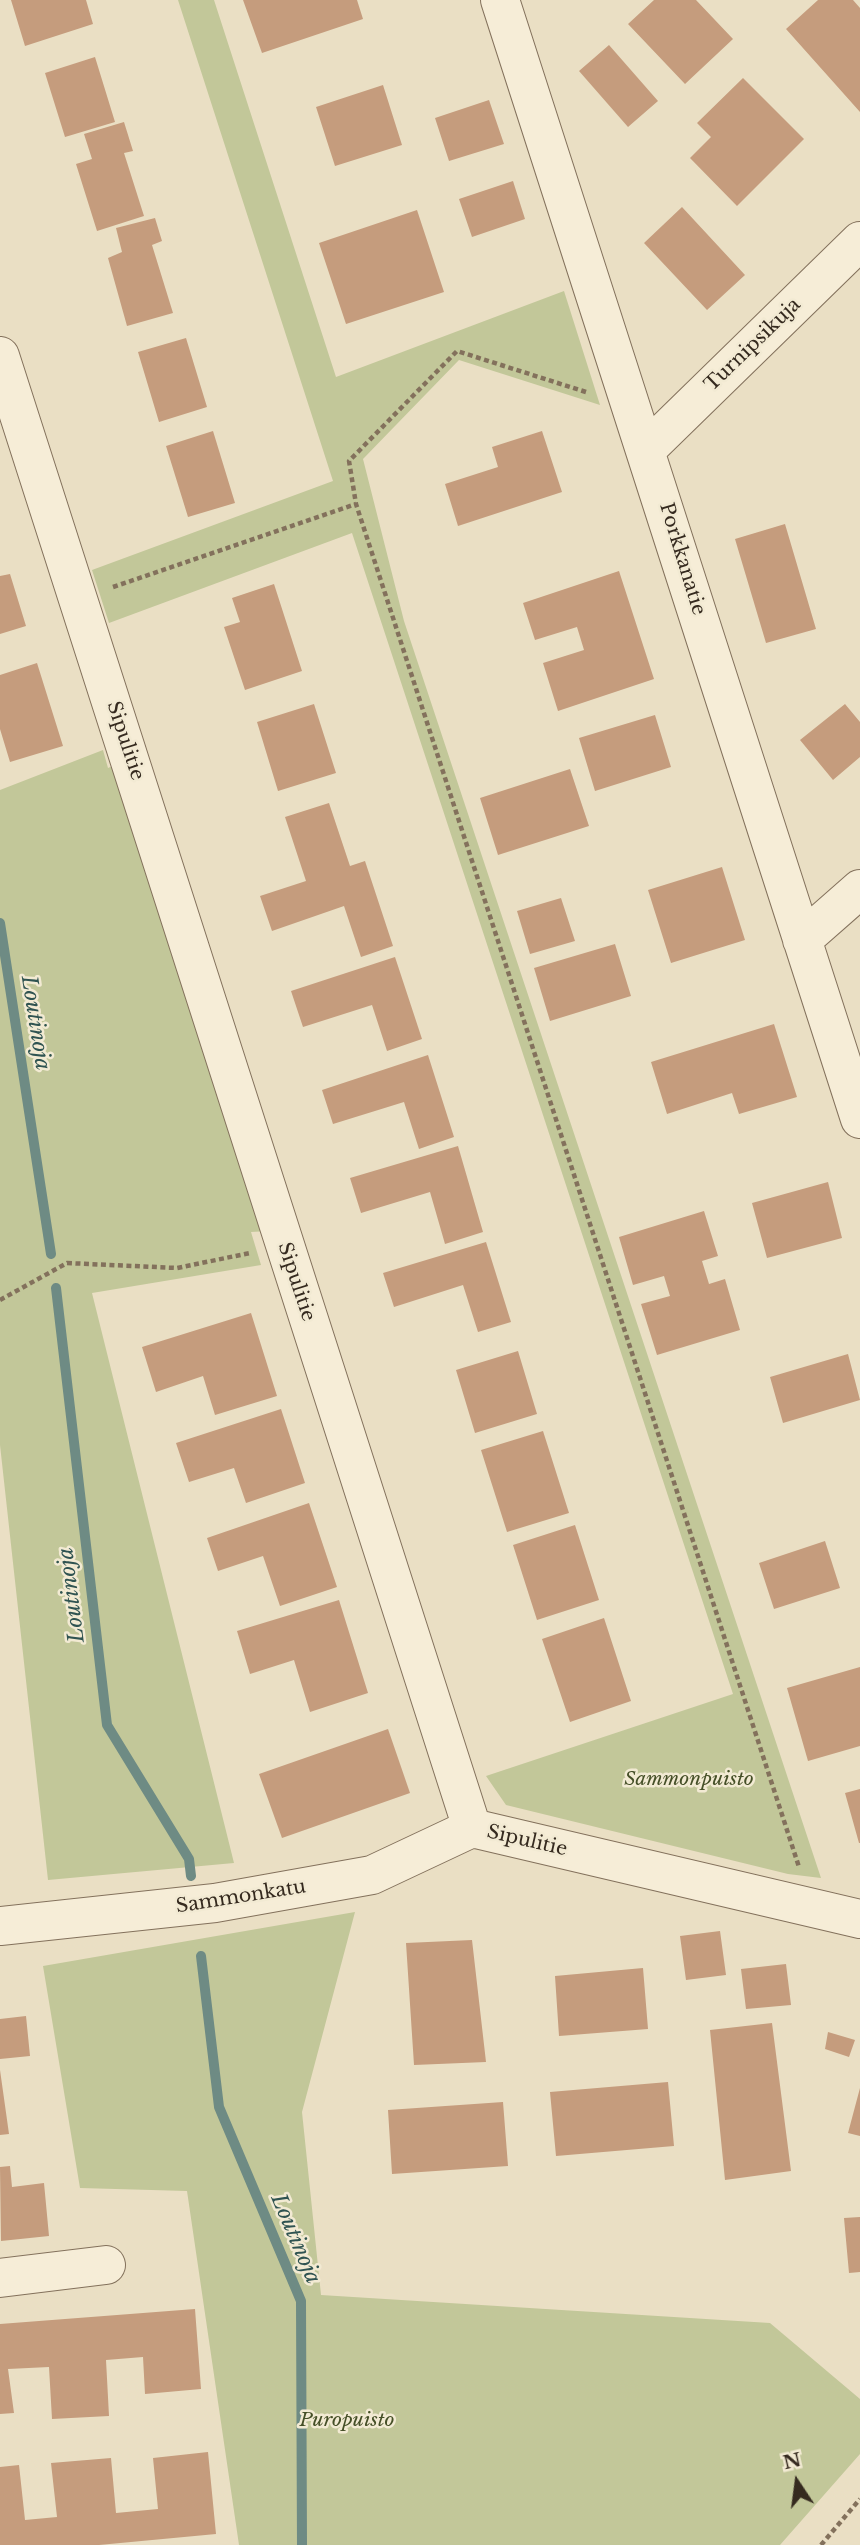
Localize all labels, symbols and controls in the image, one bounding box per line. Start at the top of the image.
street label: Turnipsikuja [700,294,806,396]
street label: Porkkanatie [654,500,710,618]
street label: Sipulitie [102,699,148,783]
water label: Loutinoja [15,974,55,1072]
street label: Sipulitie [273,1240,319,1324]
water label: Loutinoja [54,1546,90,1644]
park label: Sammonpuisto [624,1769,754,1791]
street label: Sipulitie [485,1821,569,1861]
street label: Sammonkatu [174,1875,308,1919]
water label: Loutinoja [265,2190,325,2288]
park label: Puropuisto [299,2410,395,2432]
north arrow [762,2447,832,2517]
text: N [781,2448,803,2474]

